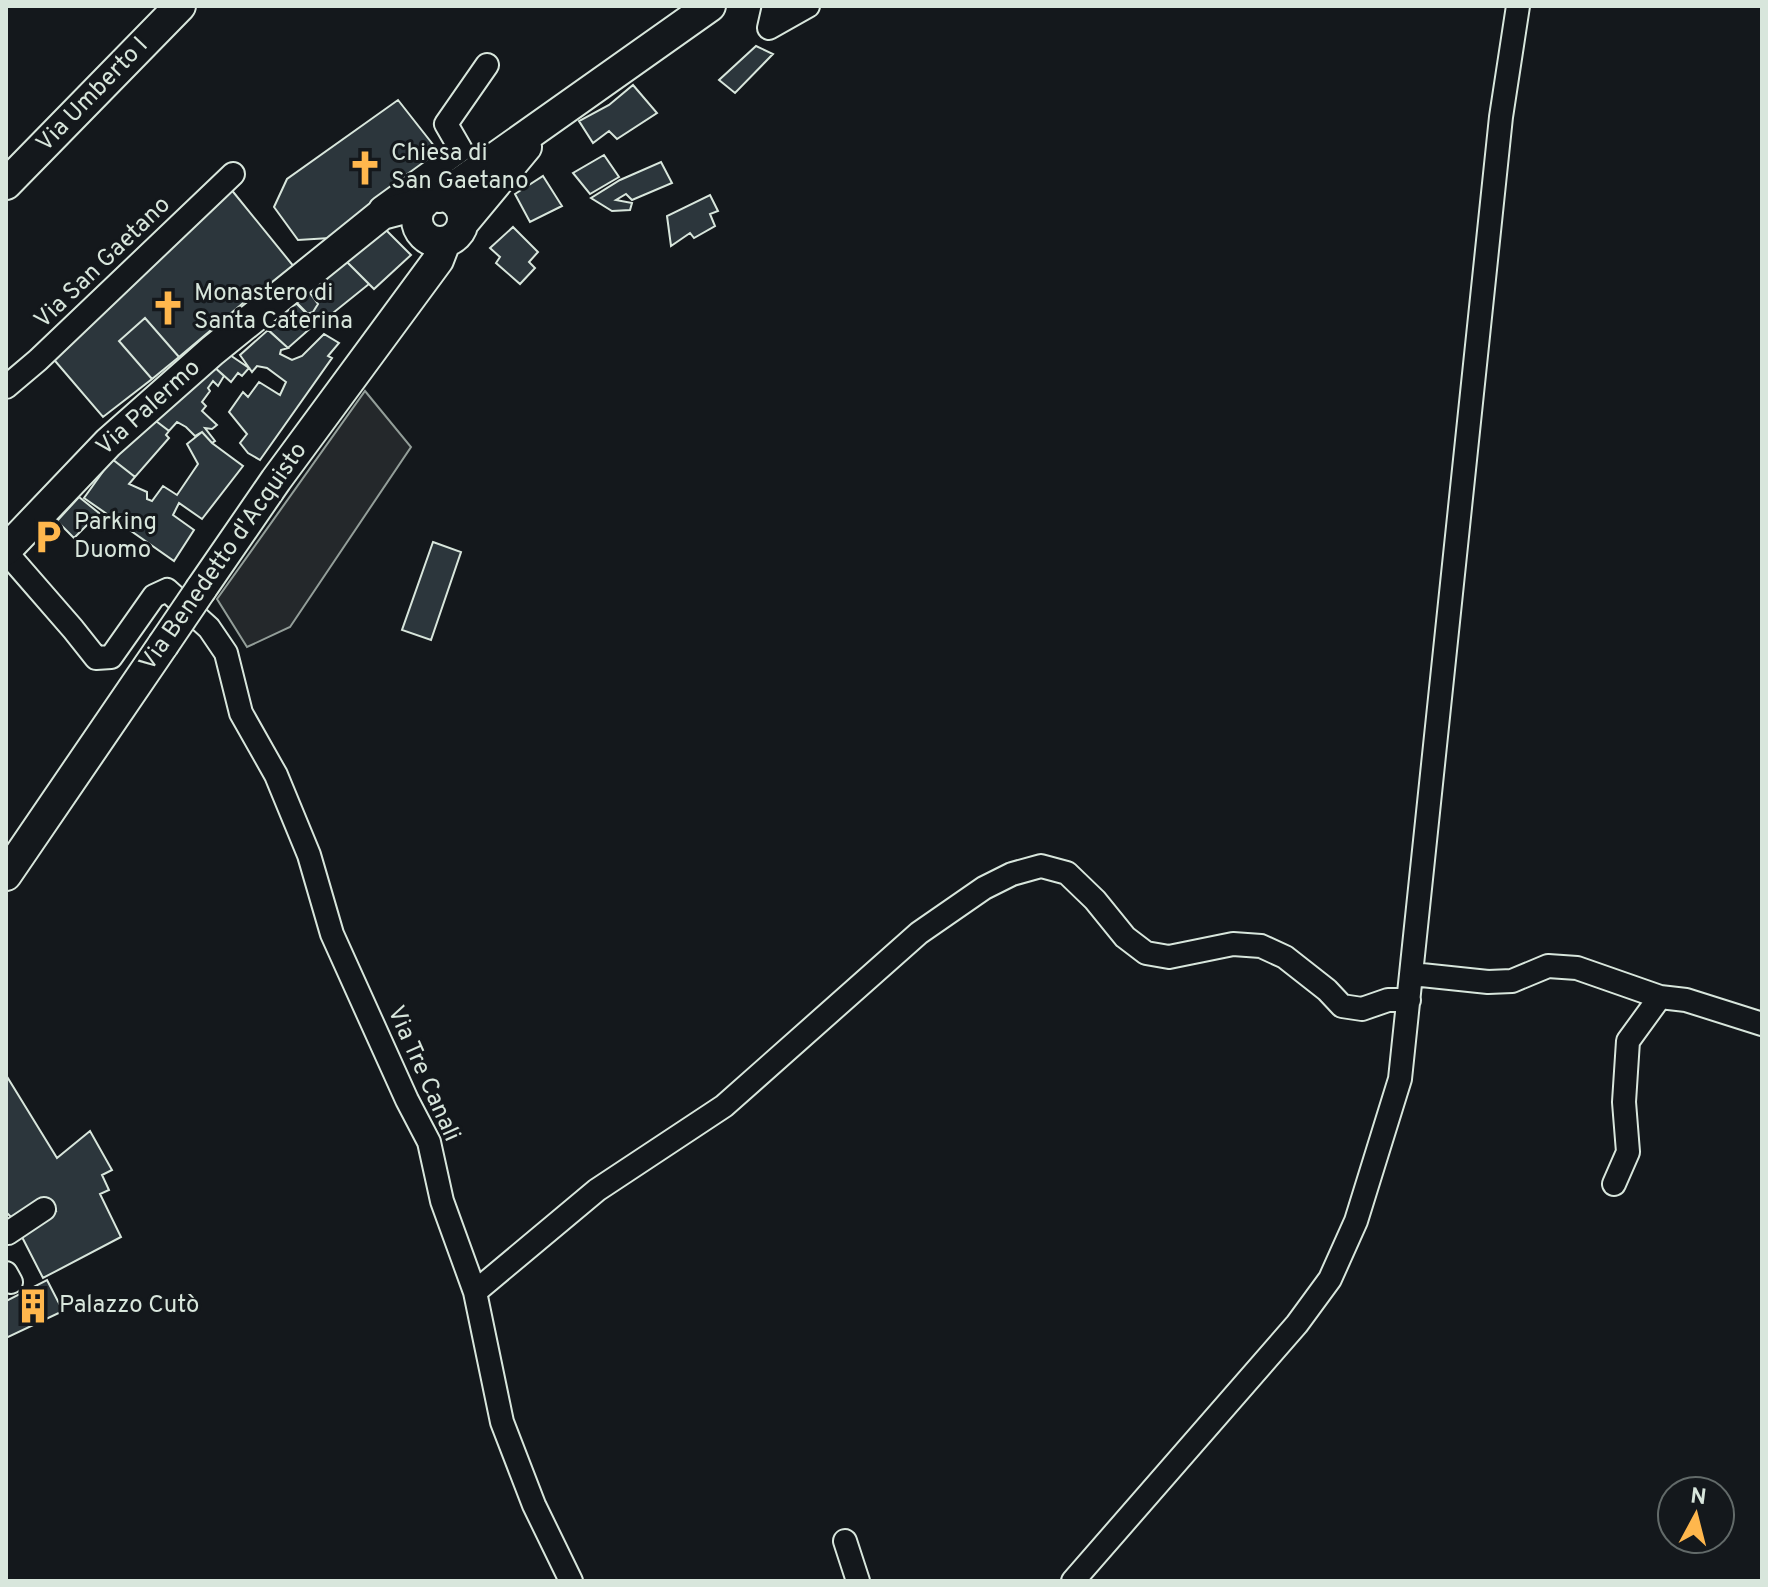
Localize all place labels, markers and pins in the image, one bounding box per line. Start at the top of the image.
place label: Chiesa di San Gaetano [391,139,529,197]
church icon: Chiesa di San Gaetano [346,149,384,187]
place label: Monastero di Santa Caterina [194,279,353,337]
church icon: Monastero di Santa Caterina [149,289,187,327]
place label: Parking Duomo [74,508,157,566]
parking icon: Parking Duomo [29,518,67,556]
building icon: Palazzo Cutò [14,1287,52,1325]
place label: Palazzo Cutò [59,1291,199,1321]

